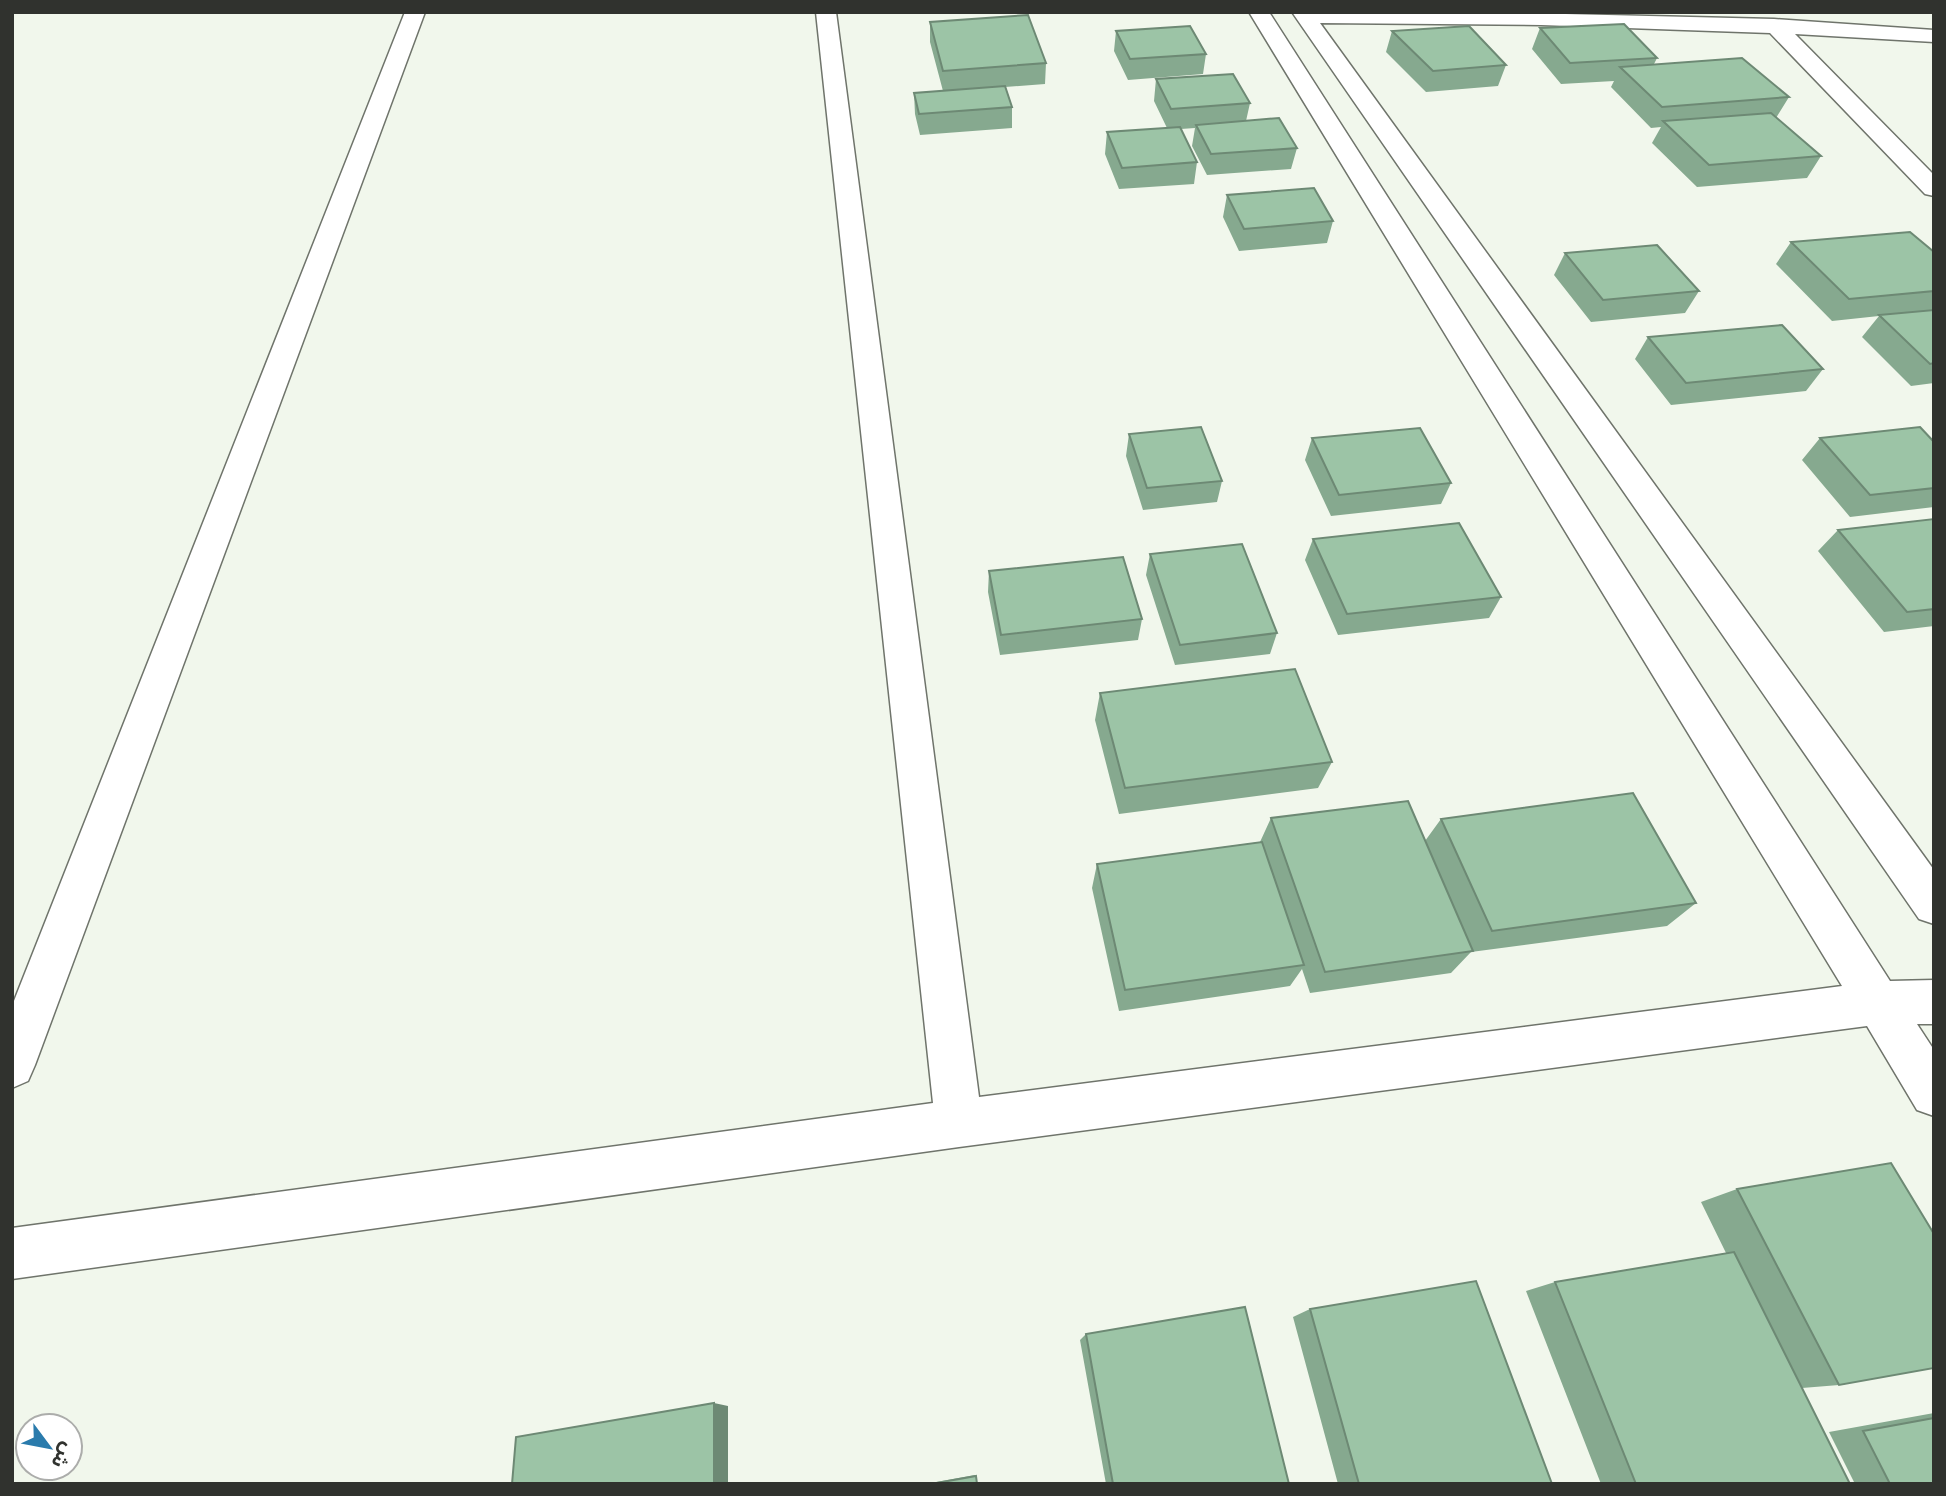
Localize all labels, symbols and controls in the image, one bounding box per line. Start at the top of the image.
north arrow [14,1412,84,1482]
text: ش [47,1439,80,1473]

